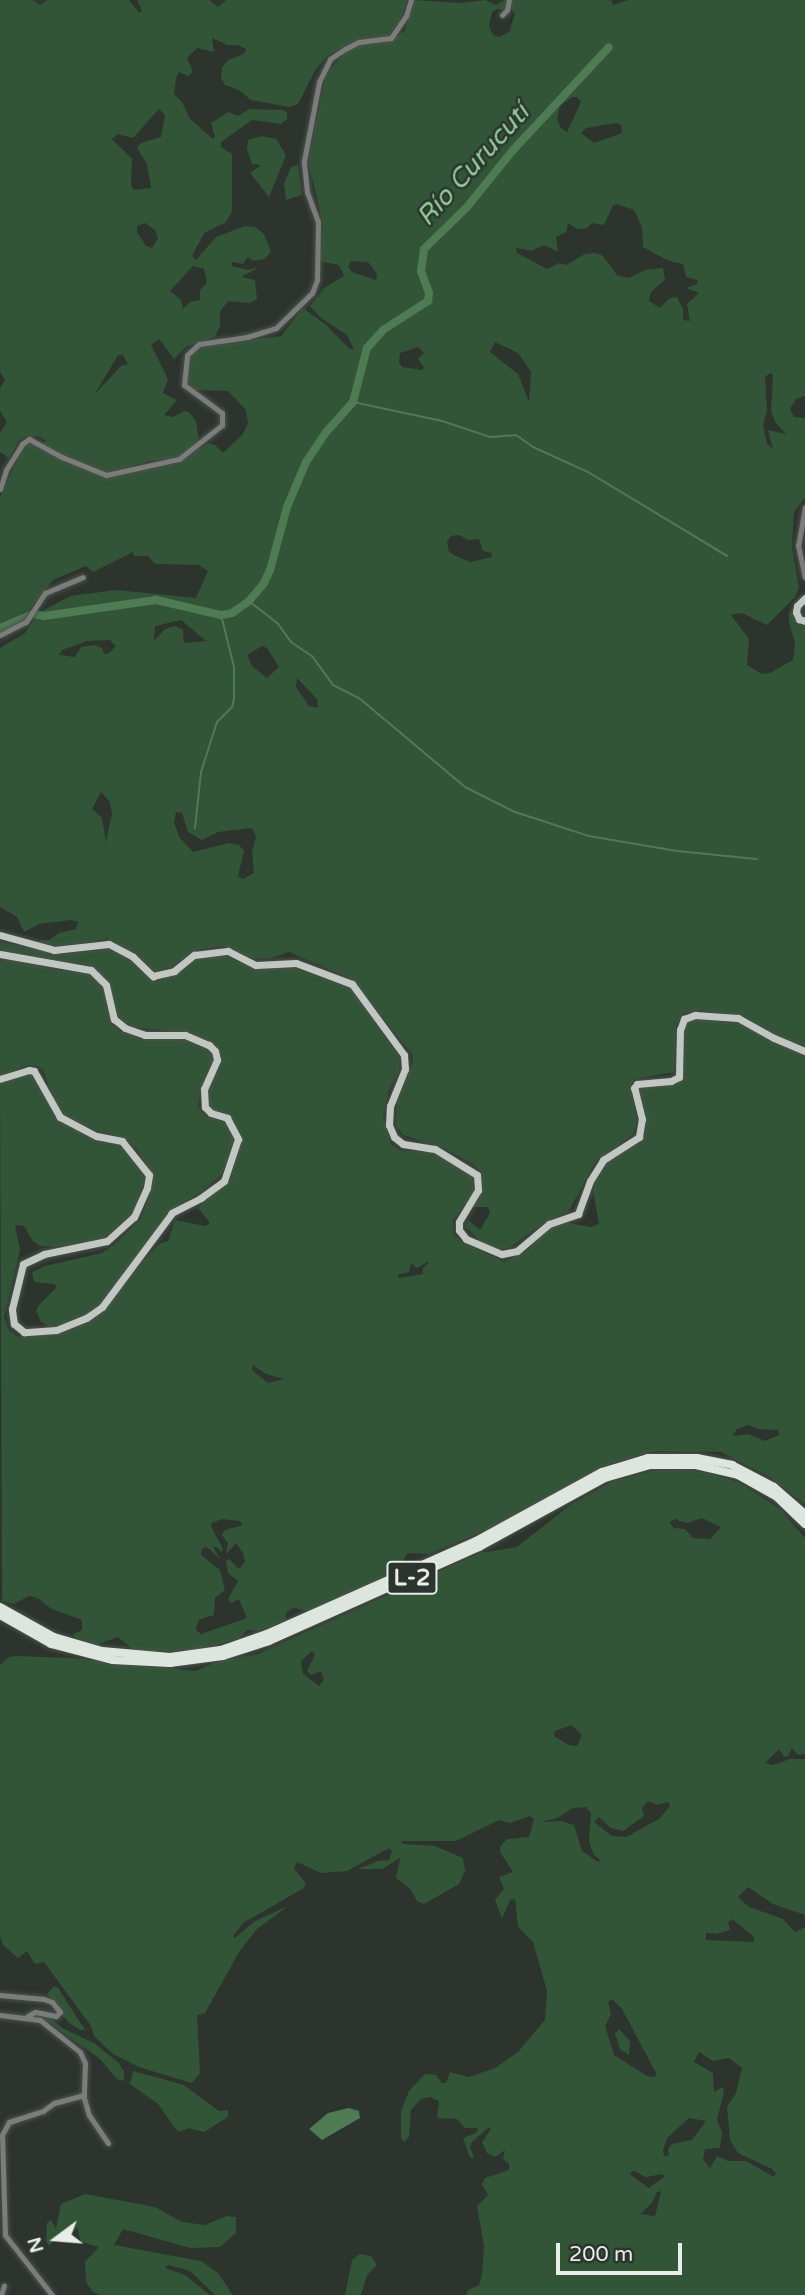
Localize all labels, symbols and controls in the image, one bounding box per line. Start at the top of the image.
water label: Río Curucutí [410,98,536,232]
road number: L-2 [386,1558,438,1597]
north arrow [21,2204,91,2274]
scale bar [560,2228,686,2272]
text: N [23,2234,48,2255]
text: 200 m [569,2242,633,2267]

